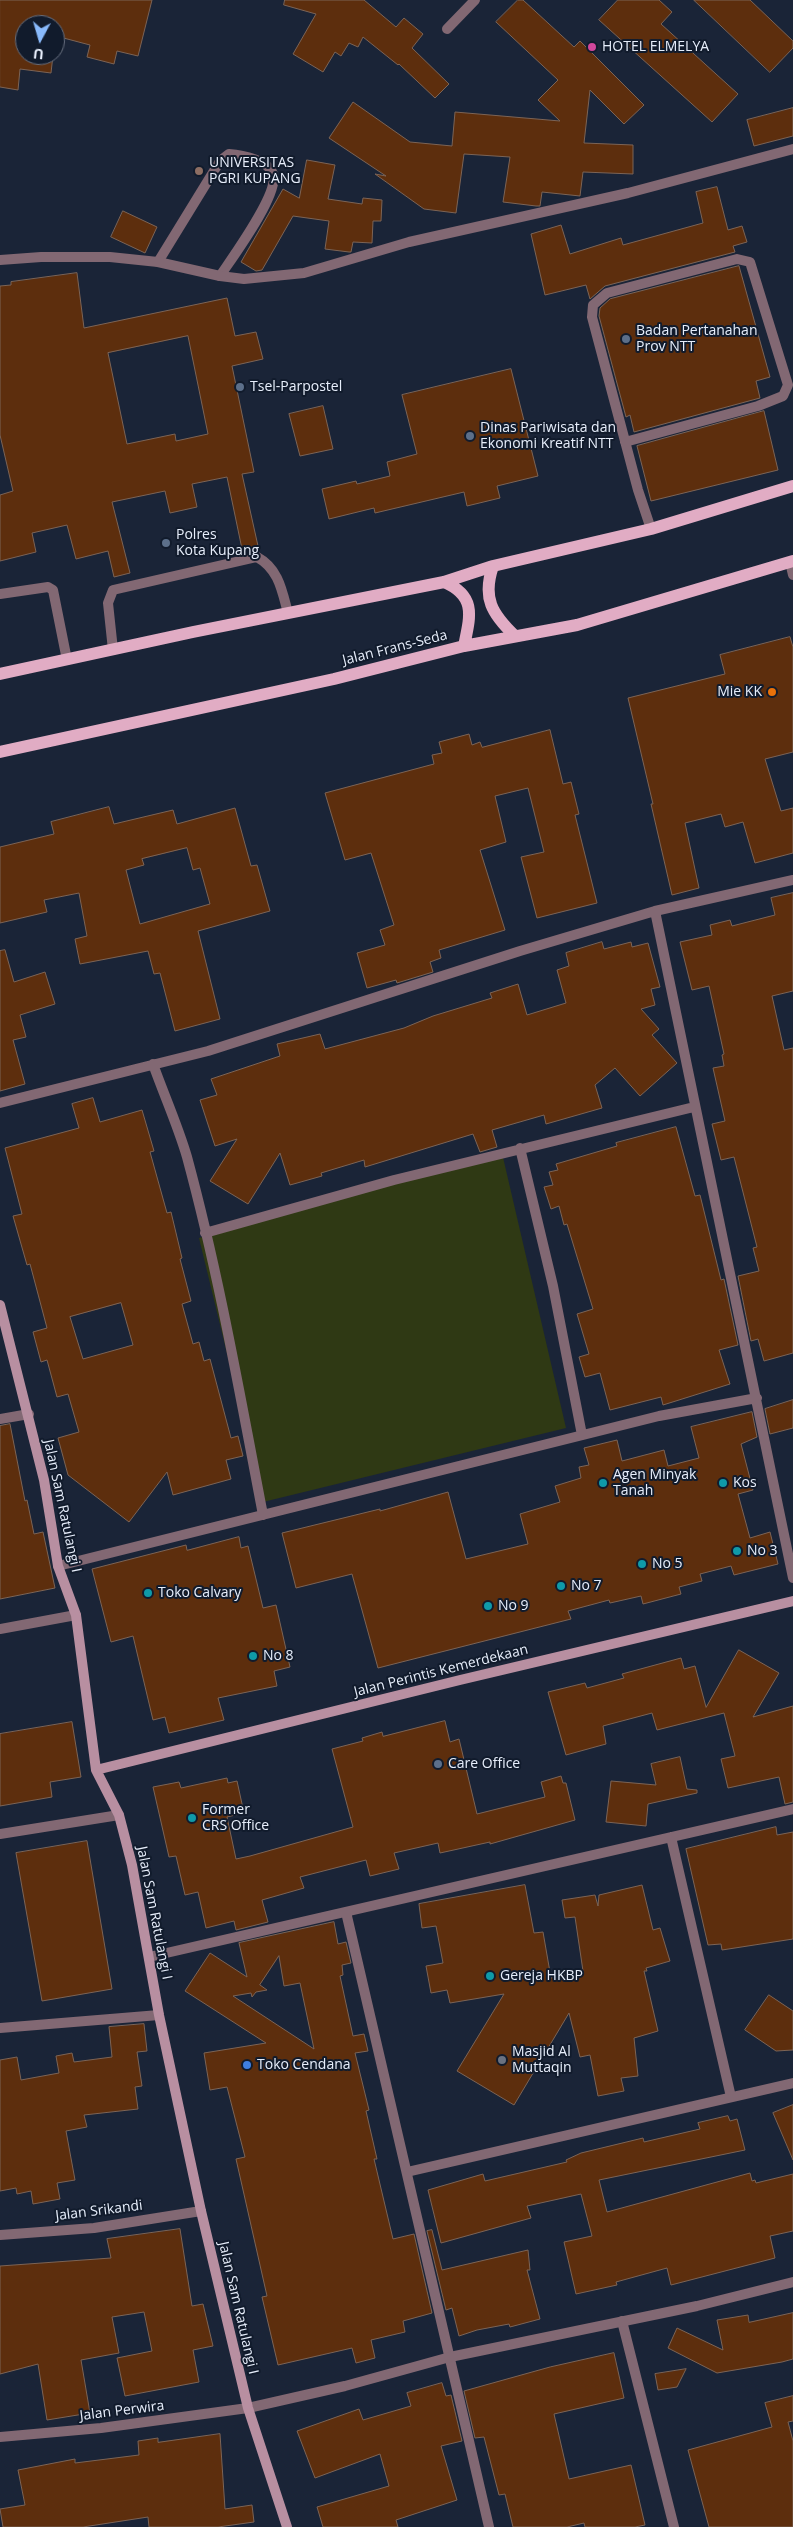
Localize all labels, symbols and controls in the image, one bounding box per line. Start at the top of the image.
north arrow [15,15,65,65]
place label: HOTEL ELMELYA [602,39,709,55]
marker: HOTEL ELMELYA [586,41,598,53]
text: U [32,44,45,64]
place label: UNIVERSITAS PGRI KUPANG [209,155,301,188]
marker: UNIVERSITAS PGRI KUPANG [193,165,205,177]
place label: Badan Pertanahan Prov NTT [636,323,757,356]
marker: Badan Pertanahan Prov NTT [620,333,632,345]
place label: Tsel-Parpostel [250,379,342,395]
marker: Tsel-Parpostel [234,381,246,393]
place label: Dinas Pariwisata dan Ekonomi Kreatif NTT [480,420,616,452]
marker: Dinas Pariwisata dan Ekonomi Kreatif NTT [464,430,476,442]
place label: Polres Kota Kupang [176,527,259,560]
marker: Polres Kota Kupang [160,537,172,549]
street label: Jalan Frans-Seda [341,627,449,669]
place label: Mie KK [717,684,762,700]
marker: Mie KK [766,686,778,698]
street label: Jalan Sam Ratulangi I [40,1438,84,1574]
place label: Agen Minyak Tanah [613,1467,696,1500]
place label: Kos [733,1475,757,1491]
marker: Agen Minyak Tanah [597,1477,609,1489]
marker: Kos [717,1477,729,1489]
place label: No 3 [747,1543,778,1559]
marker: No 3 [731,1545,743,1557]
place label: No 5 [652,1556,683,1572]
marker: No 5 [636,1558,648,1570]
place label: No 7 [571,1578,602,1594]
marker: No 7 [555,1580,567,1592]
place label: Toko Calvary [158,1585,241,1601]
marker: Toko Calvary [142,1587,154,1599]
place label: No 9 [498,1598,529,1614]
marker: No 9 [482,1600,494,1612]
street label: Jalan Perintis Kemerdekaan [352,1641,530,1701]
place label: No 8 [263,1648,294,1664]
marker: No 8 [247,1650,259,1662]
place label: Care Office [448,1756,520,1772]
marker: Care Office [432,1758,444,1770]
place label: Former CRS Office [202,1802,269,1834]
marker: Former CRS Office [186,1812,198,1824]
street label: Jalan Sam Ratulangi I [133,1845,175,1981]
place label: Gereja HKBP [500,1968,583,1984]
marker: Gereja HKBP [484,1970,496,1982]
place label: Masjid Al Muttaqin [512,2044,572,2076]
marker: Masjid Al Muttaqin [496,2054,508,2066]
place label: Toko Cendana [257,2057,351,2073]
marker: Toko Cendana [241,2059,253,2071]
street label: Jalan Srikandi [54,2197,144,2225]
street label: Jalan Sam Ratulangi I [215,2240,261,2376]
street label: Jalan Perwira [79,2397,165,2425]

